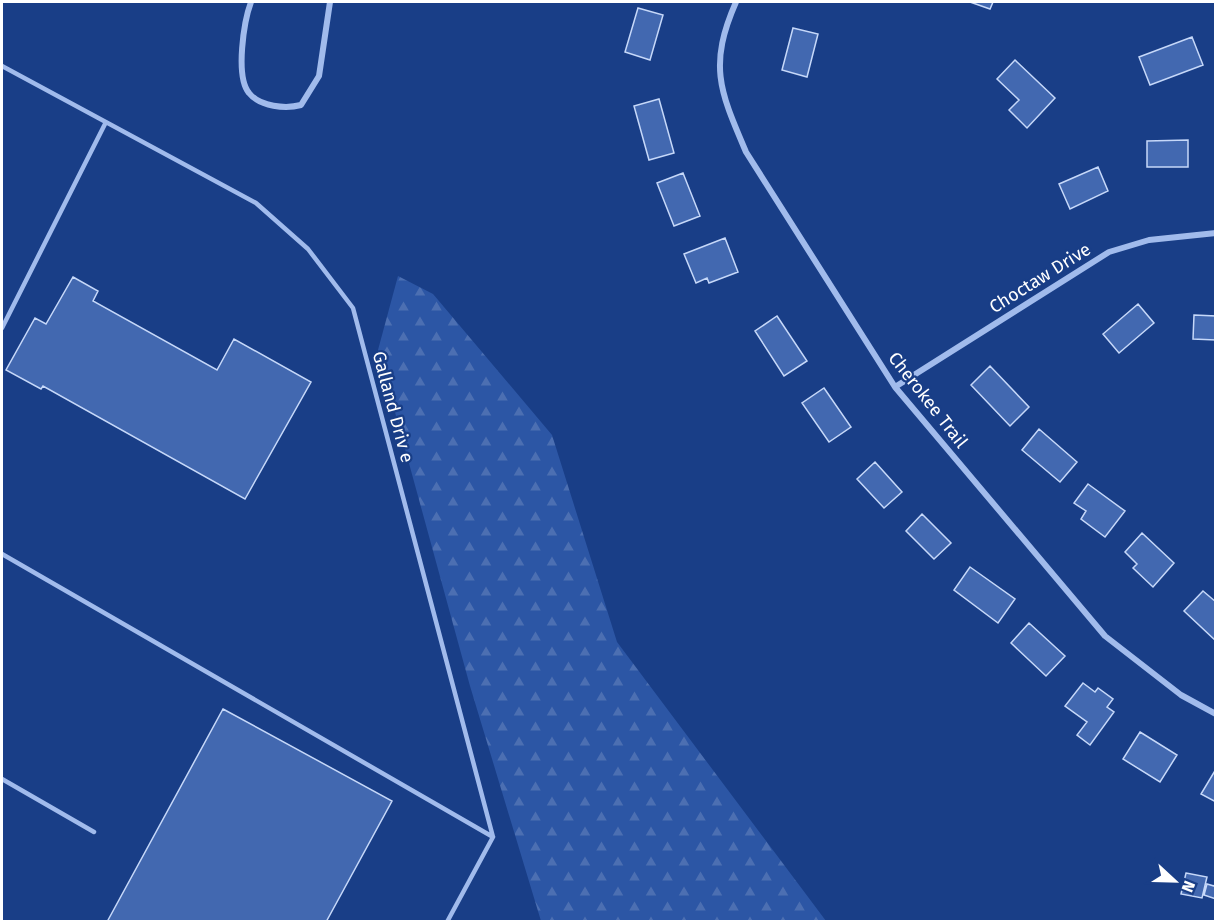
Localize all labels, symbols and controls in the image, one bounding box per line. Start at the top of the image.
street label: Choctaw Drive [985,238,1095,318]
street label: Cherokee Trail [884,348,972,452]
street label: Galland Driv e [368,349,418,465]
north arrow [1145,851,1205,911]
text: N [1178,878,1199,895]

